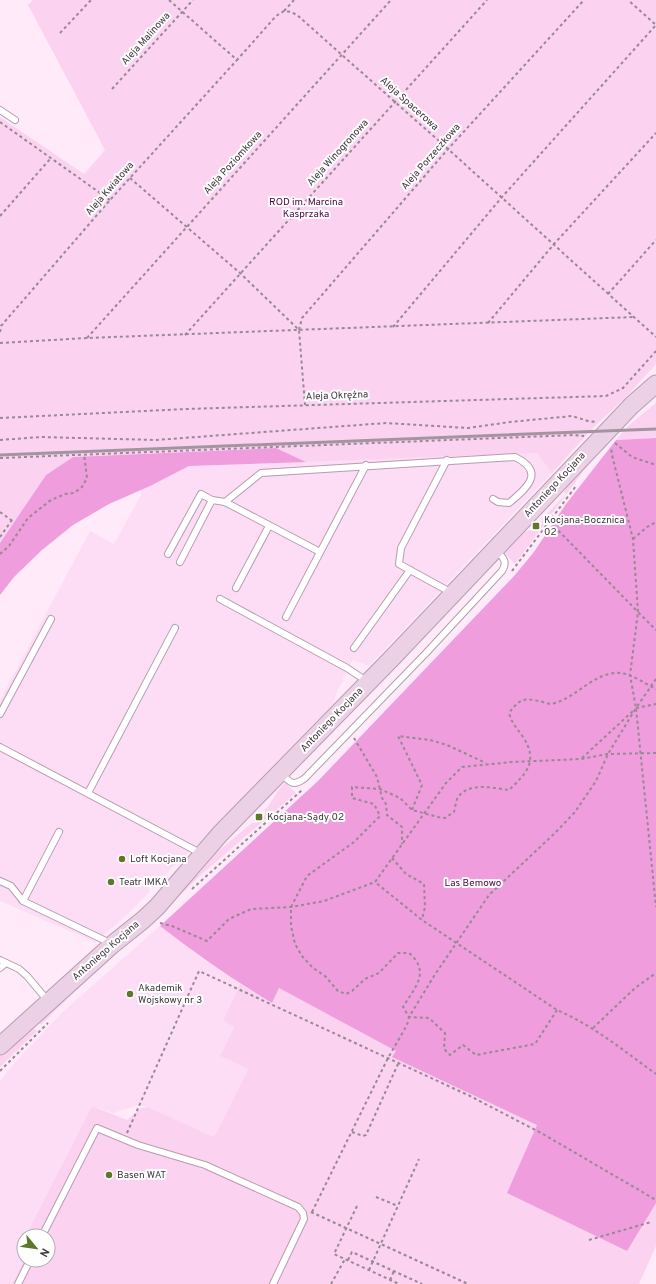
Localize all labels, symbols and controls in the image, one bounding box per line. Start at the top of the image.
street label: Aleja Malinowa [119,10,173,68]
street label: Aleja Spacerowa [377,74,441,134]
street label: Aleja Winogronowa [305,117,371,189]
street label: Aleja Porzeczkowa [399,121,463,193]
street label: Aleja Poziomkowa [201,128,265,198]
street label: Aleja Kwiatowa [83,159,137,219]
park label: ROD im. Marcina Kasprzaka [269,196,343,221]
street label: Aleja Okrężna [306,388,368,404]
street label: Antoniego Kocjana [521,450,589,520]
place label: Kocjana-Bocznica 02 [544,514,625,539]
marker: Kocjana-Bocznica 02 [531,521,541,531]
street label: Antoniego Kocjana [298,685,366,755]
place label: Kocjana-Sądy 02 [267,811,344,824]
marker: Kocjana-Sądy 02 [254,812,264,822]
place label: Loft Kocjana [130,853,187,866]
marker: Loft Kocjana [117,854,127,864]
place label: Teatr IMKA [119,876,168,889]
marker: Teatr IMKA [106,877,116,887]
park label: Las Bemowo [445,877,502,890]
street label: Antoniego Kocjana [70,918,142,984]
place label: Akademik Wojskowy nr 3 [138,982,202,1007]
marker: Akademik Wojskowy nr 3 [125,989,135,999]
place label: Basen WAT [117,1169,166,1182]
marker: Basen WAT [104,1170,114,1180]
north arrow [16,1228,56,1268]
text: N [36,1246,52,1259]

